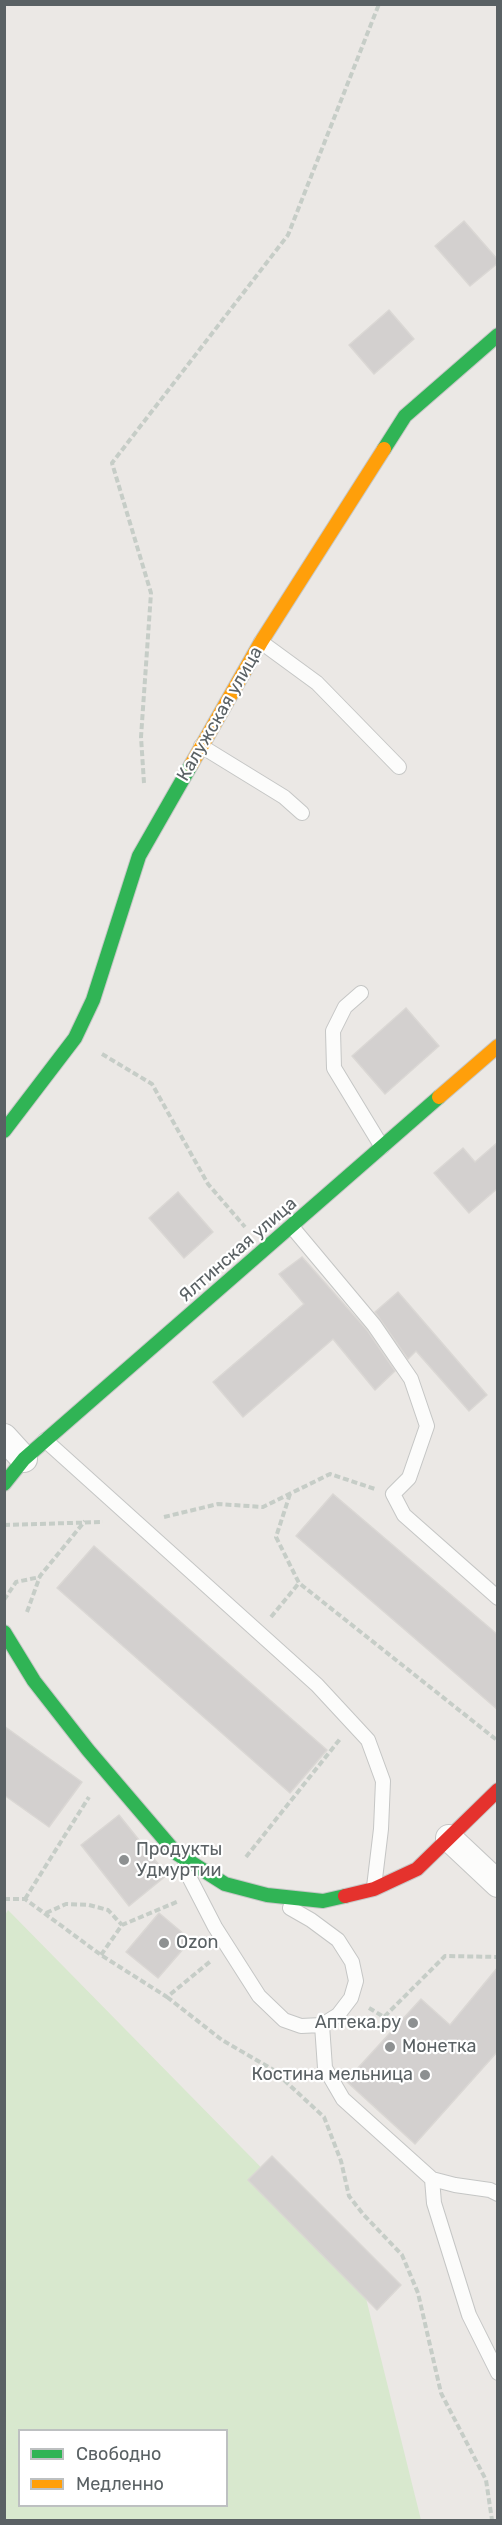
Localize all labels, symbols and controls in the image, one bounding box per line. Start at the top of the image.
street label: Калужская улица [173,643,267,785]
street label: Ялтинская улица [175,1193,301,1307]
place label: Продукты Удмуртии [136,1839,222,1882]
marker: Продукты Удмуртии [117,1853,131,1867]
place label: Ozon [176,1932,218,1954]
marker: Ozon [157,1936,171,1950]
place label: Аптека.ру [315,2012,401,2034]
marker: Аптека.ру [406,2016,420,2030]
place label: Монетка [402,2036,476,2058]
marker: Монетка [383,2040,397,2054]
place label: Костина мельница [252,2064,413,2086]
marker: Костина мельница [418,2068,432,2082]
legend [18,2429,228,2507]
text: Свободно [76,2443,161,2465]
text: Медленно [76,2473,164,2495]

